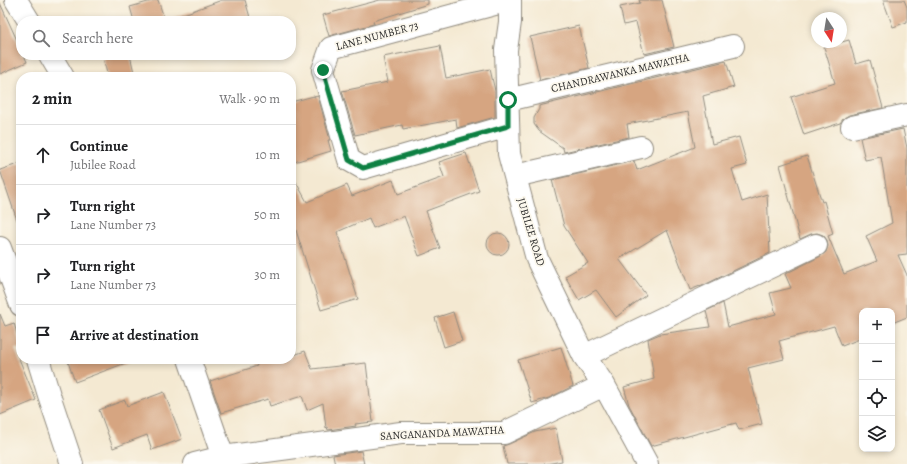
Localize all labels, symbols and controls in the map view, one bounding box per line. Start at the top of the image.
north arrow [811,12,847,48]
search box [16,16,296,60]
street label: LANE NUMBER 73 [334,18,420,54]
icon: search [30,27,52,49]
text: Search here [62,28,133,48]
street label: CHANDRAWANKA MAWATHA [550,50,691,96]
route end [314,61,332,79]
text: 2 min [32,87,72,110]
text: Walk · 90 m [219,90,280,107]
route start [499,91,517,109]
text: Continue [70,136,128,156]
icon: ahead [32,144,54,166]
text: 10 m [255,146,280,163]
text: Jubilee Road [70,156,136,173]
text: Turn right [70,196,135,216]
street label: JUBILEE ROAD [514,196,549,268]
icon: right [32,204,54,226]
text: 50 m [254,206,280,223]
text: Lane Number 73 [70,216,156,233]
text: Turn right [70,256,135,276]
icon: right [32,264,54,286]
text: 30 m [254,266,280,283]
text: Lane Number 73 [70,276,156,293]
map controls [859,308,895,452]
button: + [859,308,895,344]
icon: arrive [32,324,54,346]
text: Arrive at destination [70,325,199,345]
button: − [859,344,895,380]
button: locate [859,380,895,416]
button: layers [859,416,895,452]
street label: SANGANANDA MAWATHA [380,422,505,444]

